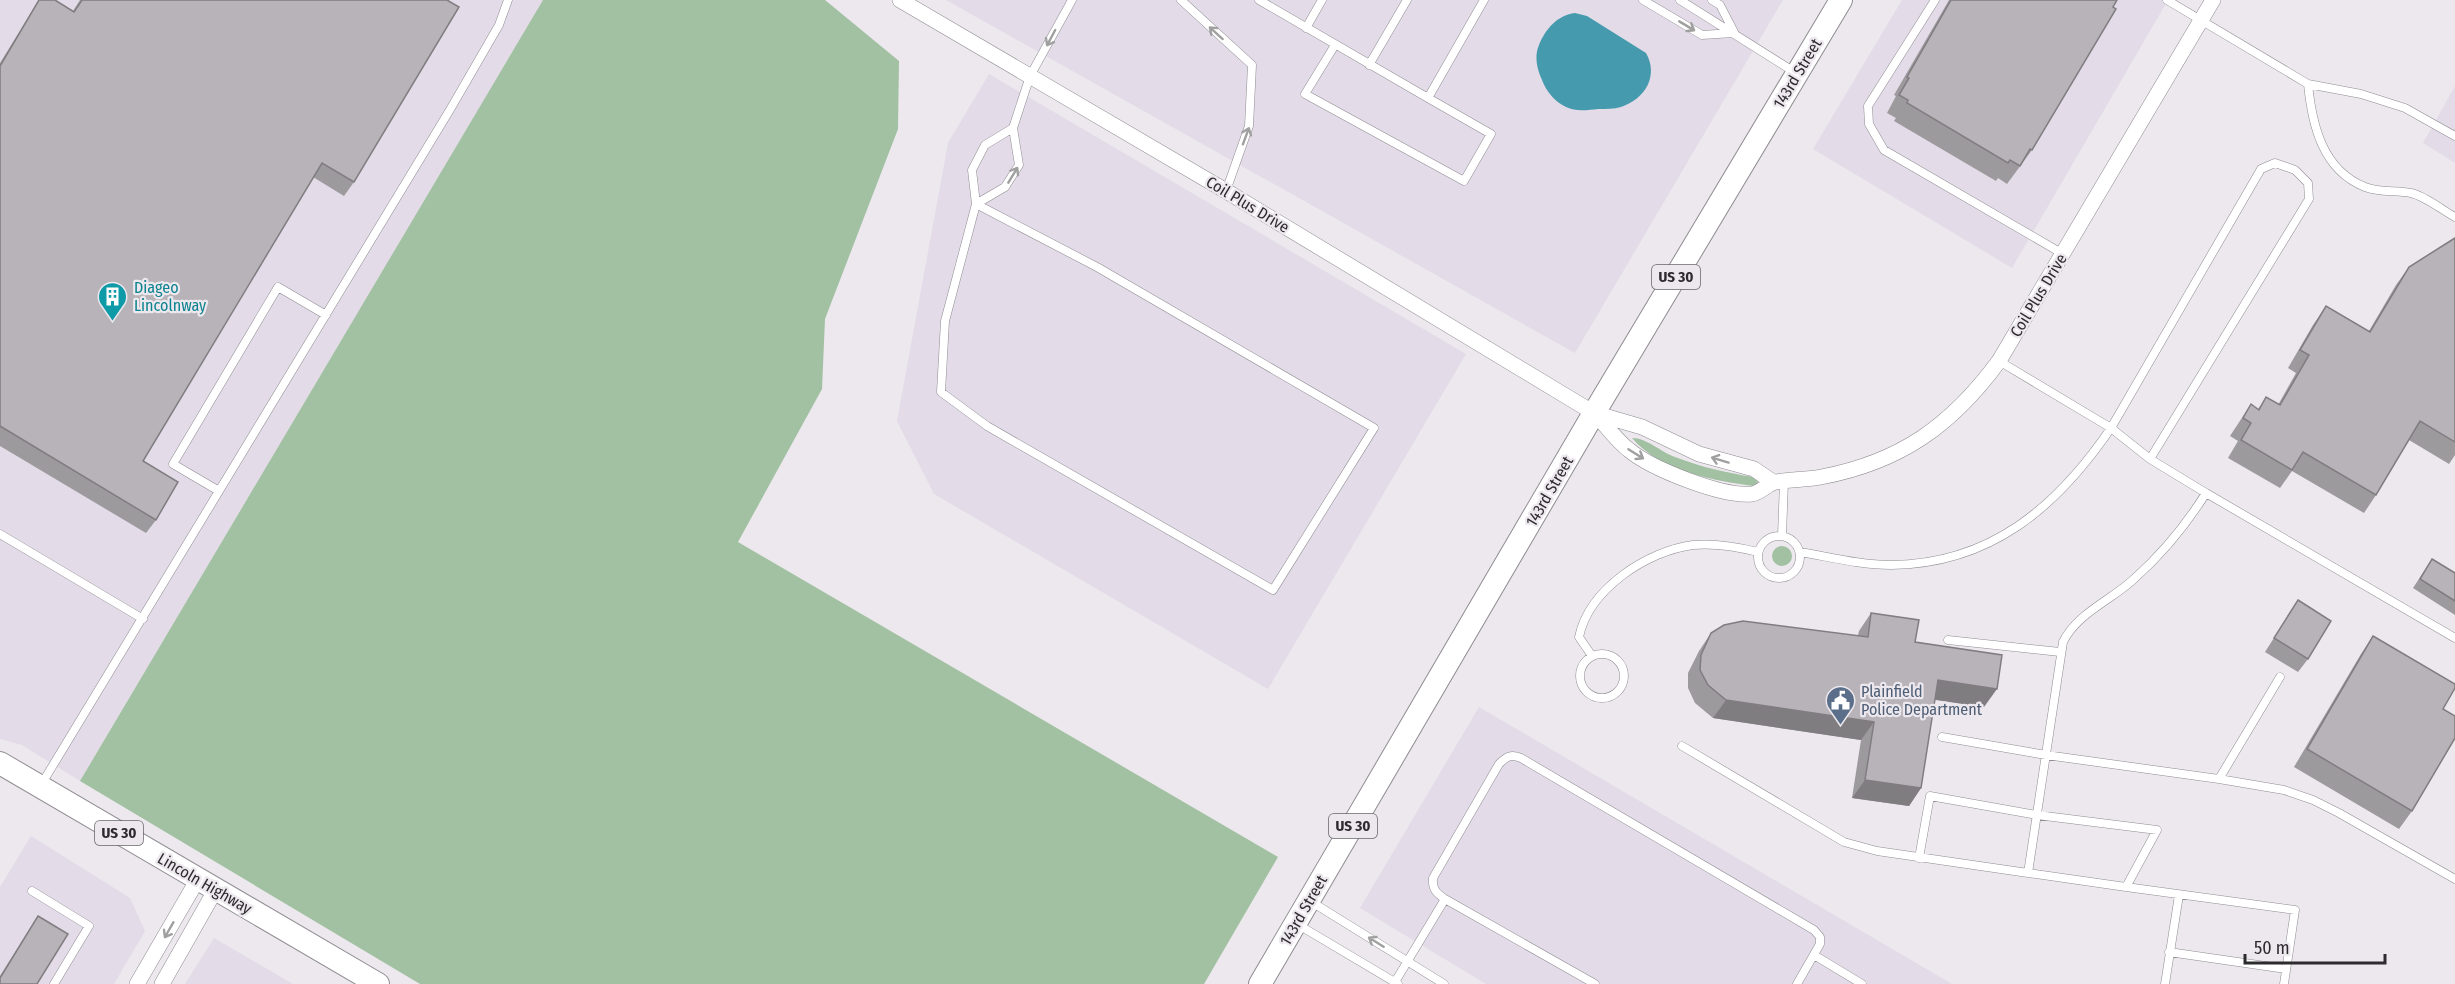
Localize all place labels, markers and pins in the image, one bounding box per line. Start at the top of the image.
place label: Diageo Lincolnway [134,278,207,315]
building icon: Diageo Lincolnway [97,280,129,322]
place label: Plainfield Police Department [1861,682,1983,719]
public building icon: Plainfield Police Department [1824,684,1856,726]

